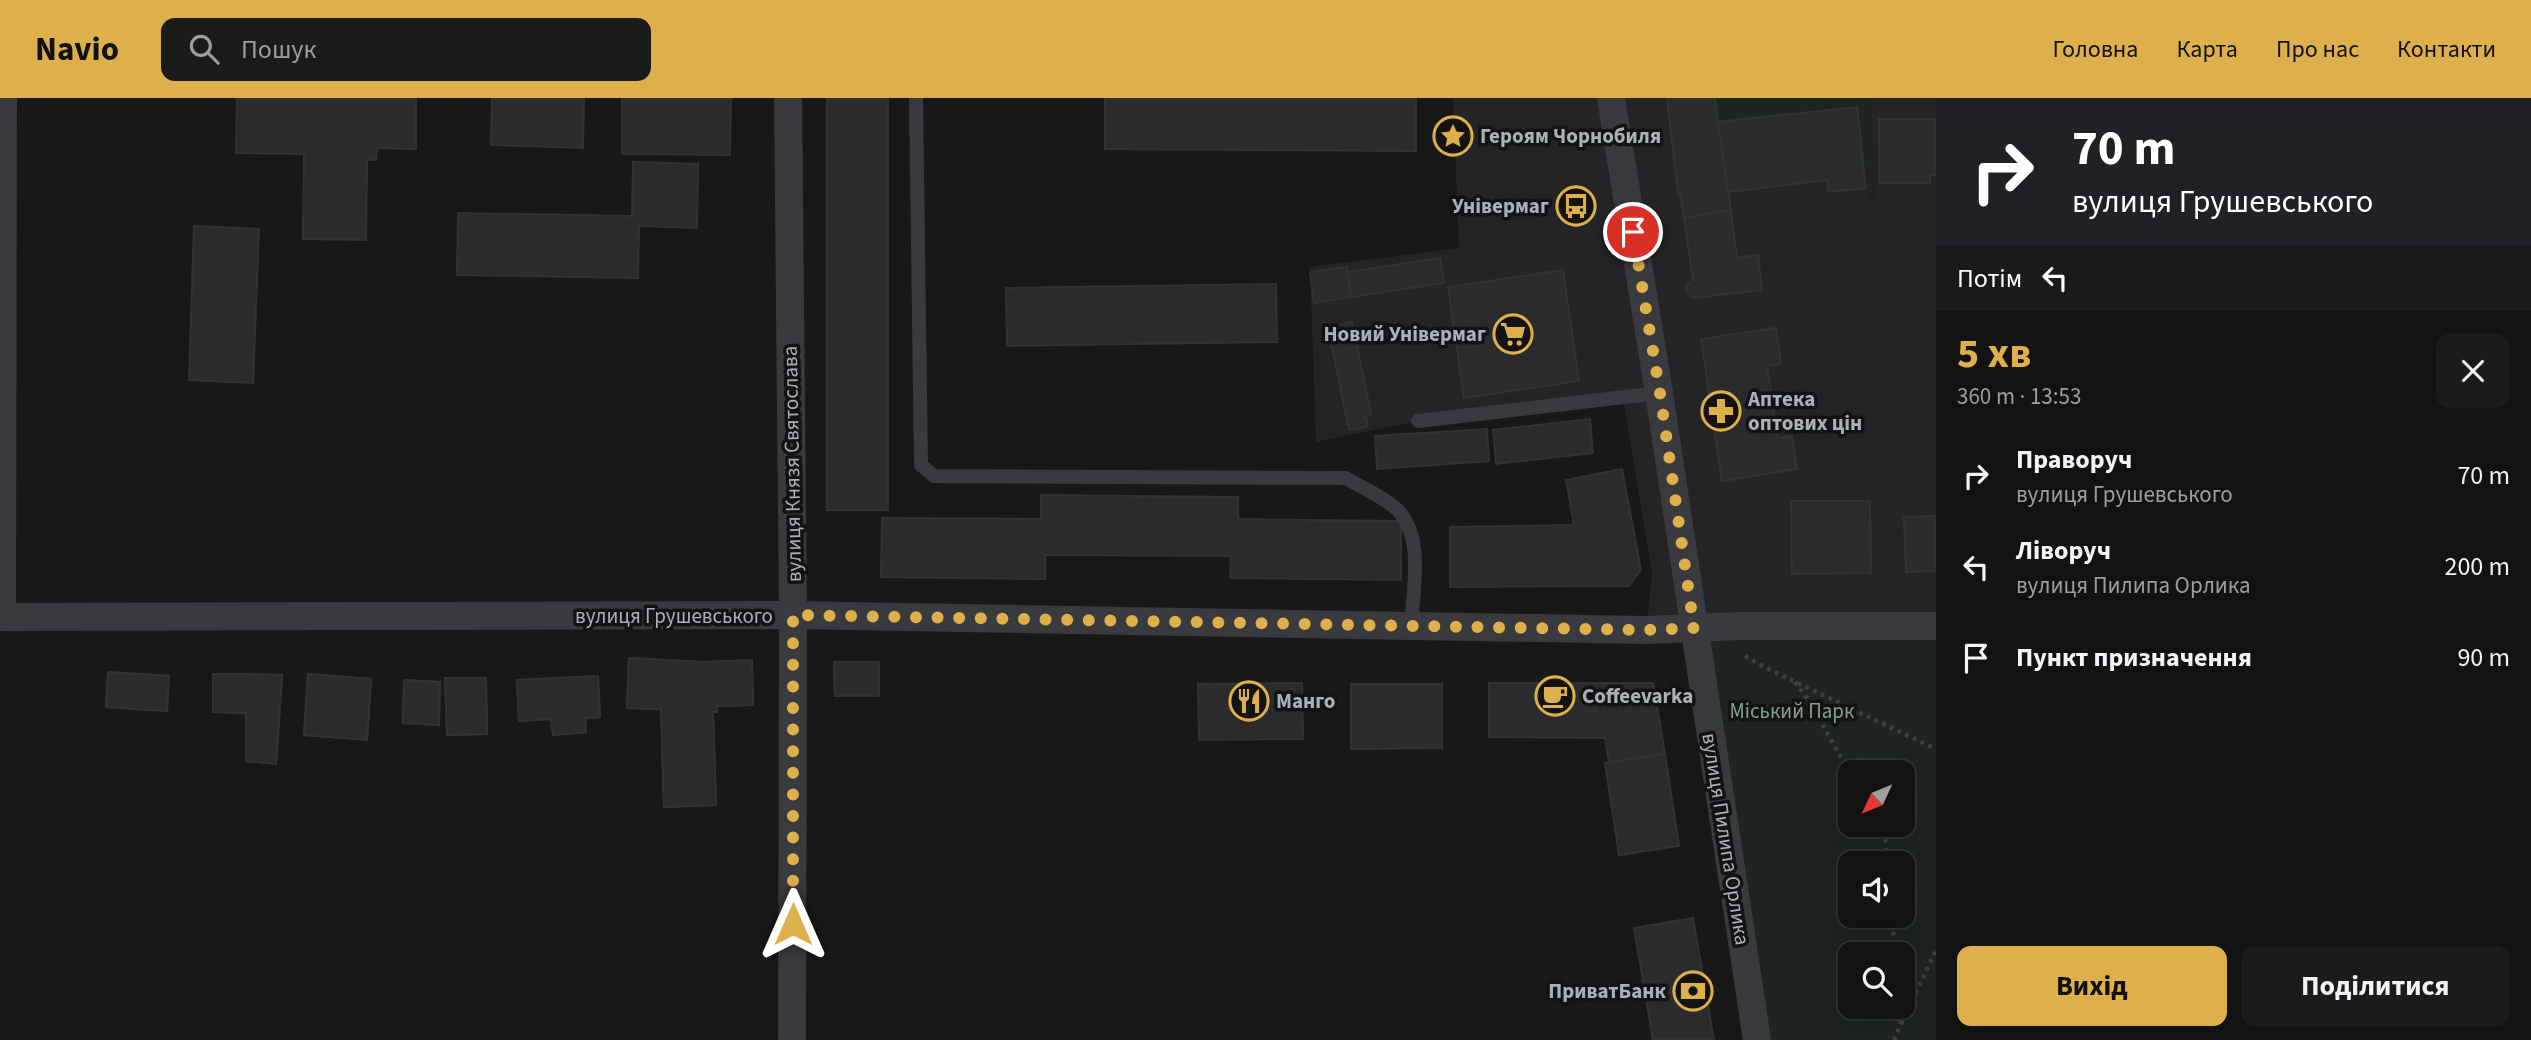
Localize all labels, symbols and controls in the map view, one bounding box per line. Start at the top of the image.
search box [161,18,651,81]
text: Navio [35,26,119,73]
icon: search [185,30,223,68]
text: Пошук [241,31,316,68]
text: Головна [2052,32,2138,67]
text: Карта [2176,32,2238,67]
text: Про нас [2276,32,2359,67]
text: Контакти [2397,32,2496,67]
text: 70 m [2072,114,2176,184]
place icon: Героям Чорнобиля [1432,115,1474,157]
place label: Героям Чорнобиля [1480,121,1661,151]
icon: right [1957,126,2048,217]
text: вулиця Грушевського [2072,179,2373,225]
bus stop icon: Універмаг [1555,185,1597,227]
place label: Універмаг [1452,191,1549,221]
pin [1603,202,1663,262]
icon: arrive [1614,213,1652,251]
icon: left [2036,259,2074,297]
text: Потім [1957,260,2022,297]
supermarket icon: Новий Універмаг [1492,313,1534,355]
place label: Новий Універмаг [1323,319,1486,349]
text: 5 хв [1957,324,2031,384]
button: close [2436,334,2510,408]
street label: вулиця Князя Святослава [775,346,809,582]
text: 360 m · 13:53 [1957,380,2081,413]
place label: Аптека оптових цін [1747,384,1862,438]
pharmacy icon: Аптека оптових цін [1700,390,1742,432]
text: Праворуч [2016,441,2132,478]
icon: right [1957,457,1995,495]
text: 70 m [2457,457,2510,494]
text: вулиця Грушевського [2016,478,2233,511]
text: Ліворуч [2016,532,2111,569]
icon: left [1957,548,1995,586]
text: 200 m [2444,548,2510,585]
text: вулиця Пилипа Орлика [2016,569,2251,602]
street label: вулиця Грушевського [575,601,773,631]
icon: arrive [1957,639,1995,677]
text: Пункт призначення [2016,639,2252,676]
text: 90 m [2457,639,2510,676]
cafe icon: Coffeevarka [1534,675,1576,717]
restaurant icon: Манго [1228,680,1270,722]
place label: Coffeevarka [1582,681,1693,711]
place label: Манго [1276,686,1335,716]
park label: Міський Парк [1730,696,1855,726]
street label: вулиця Пилипа Орлика [1694,731,1758,947]
north arrow [1838,760,1914,836]
map controls [1838,760,1915,1019]
button: sound [1838,851,1915,928]
position arrow [756,887,830,961]
button: search [1838,942,1915,1019]
button: Вихід [1957,946,2227,1026]
button: Поділитися [2241,946,2510,1026]
bank icon: ПриватБанк [1672,970,1714,1012]
place label: ПриватБанк [1548,976,1666,1006]

